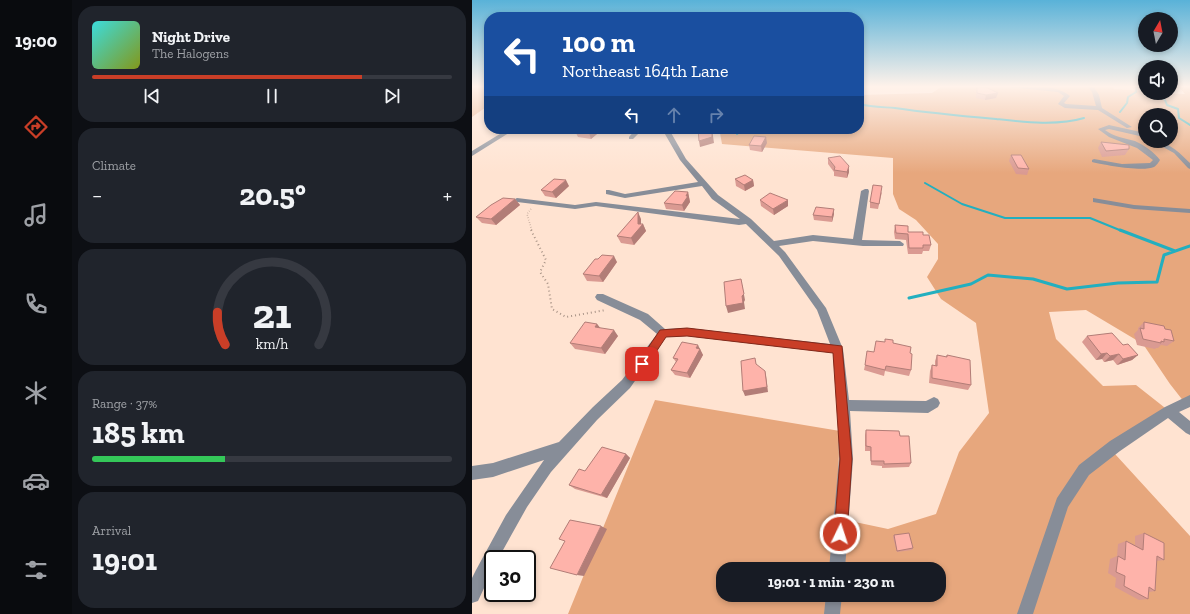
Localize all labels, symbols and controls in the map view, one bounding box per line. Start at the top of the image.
north arrow [1138,12,1178,52]
map controls [1138,12,1178,148]
text: 100 m [562,26,635,59]
text: Night Drive [152,28,230,46]
icon: left [496,28,548,80]
text: 19:00 [15,30,57,52]
text: The Halogens [152,46,229,61]
text: Northeast 164th Lane [562,60,728,82]
button: sound [1138,60,1178,100]
icon: previous [141,85,163,107]
icon: pause [261,85,283,107]
icon: next [381,85,403,107]
icon: left [621,104,643,126]
icon: ahead [663,104,685,126]
icon: right [705,104,727,126]
button: search [1138,108,1178,148]
icon: directions [22,113,50,141]
text: Climate [92,158,136,173]
text: 20.5° [239,177,306,213]
text: − [92,182,102,209]
text: + [443,182,452,209]
icon: music [22,201,50,229]
text: 21 [252,289,292,339]
icon: phone [22,290,50,318]
text: km/h [256,336,288,353]
pin [625,347,659,381]
icon: arrive [631,353,653,375]
icon: climate [22,379,50,407]
text: Range · 37% [92,396,157,411]
text: 185 km [92,415,184,451]
icon: car [22,467,50,495]
position arrow [819,513,861,555]
text: Arrival [92,523,131,538]
text: 19:01 [92,542,157,578]
speed limit sign: 30 [484,550,536,602]
icon: filters [22,556,50,584]
text: 19:01 · 1 min · 230 m [768,573,894,591]

